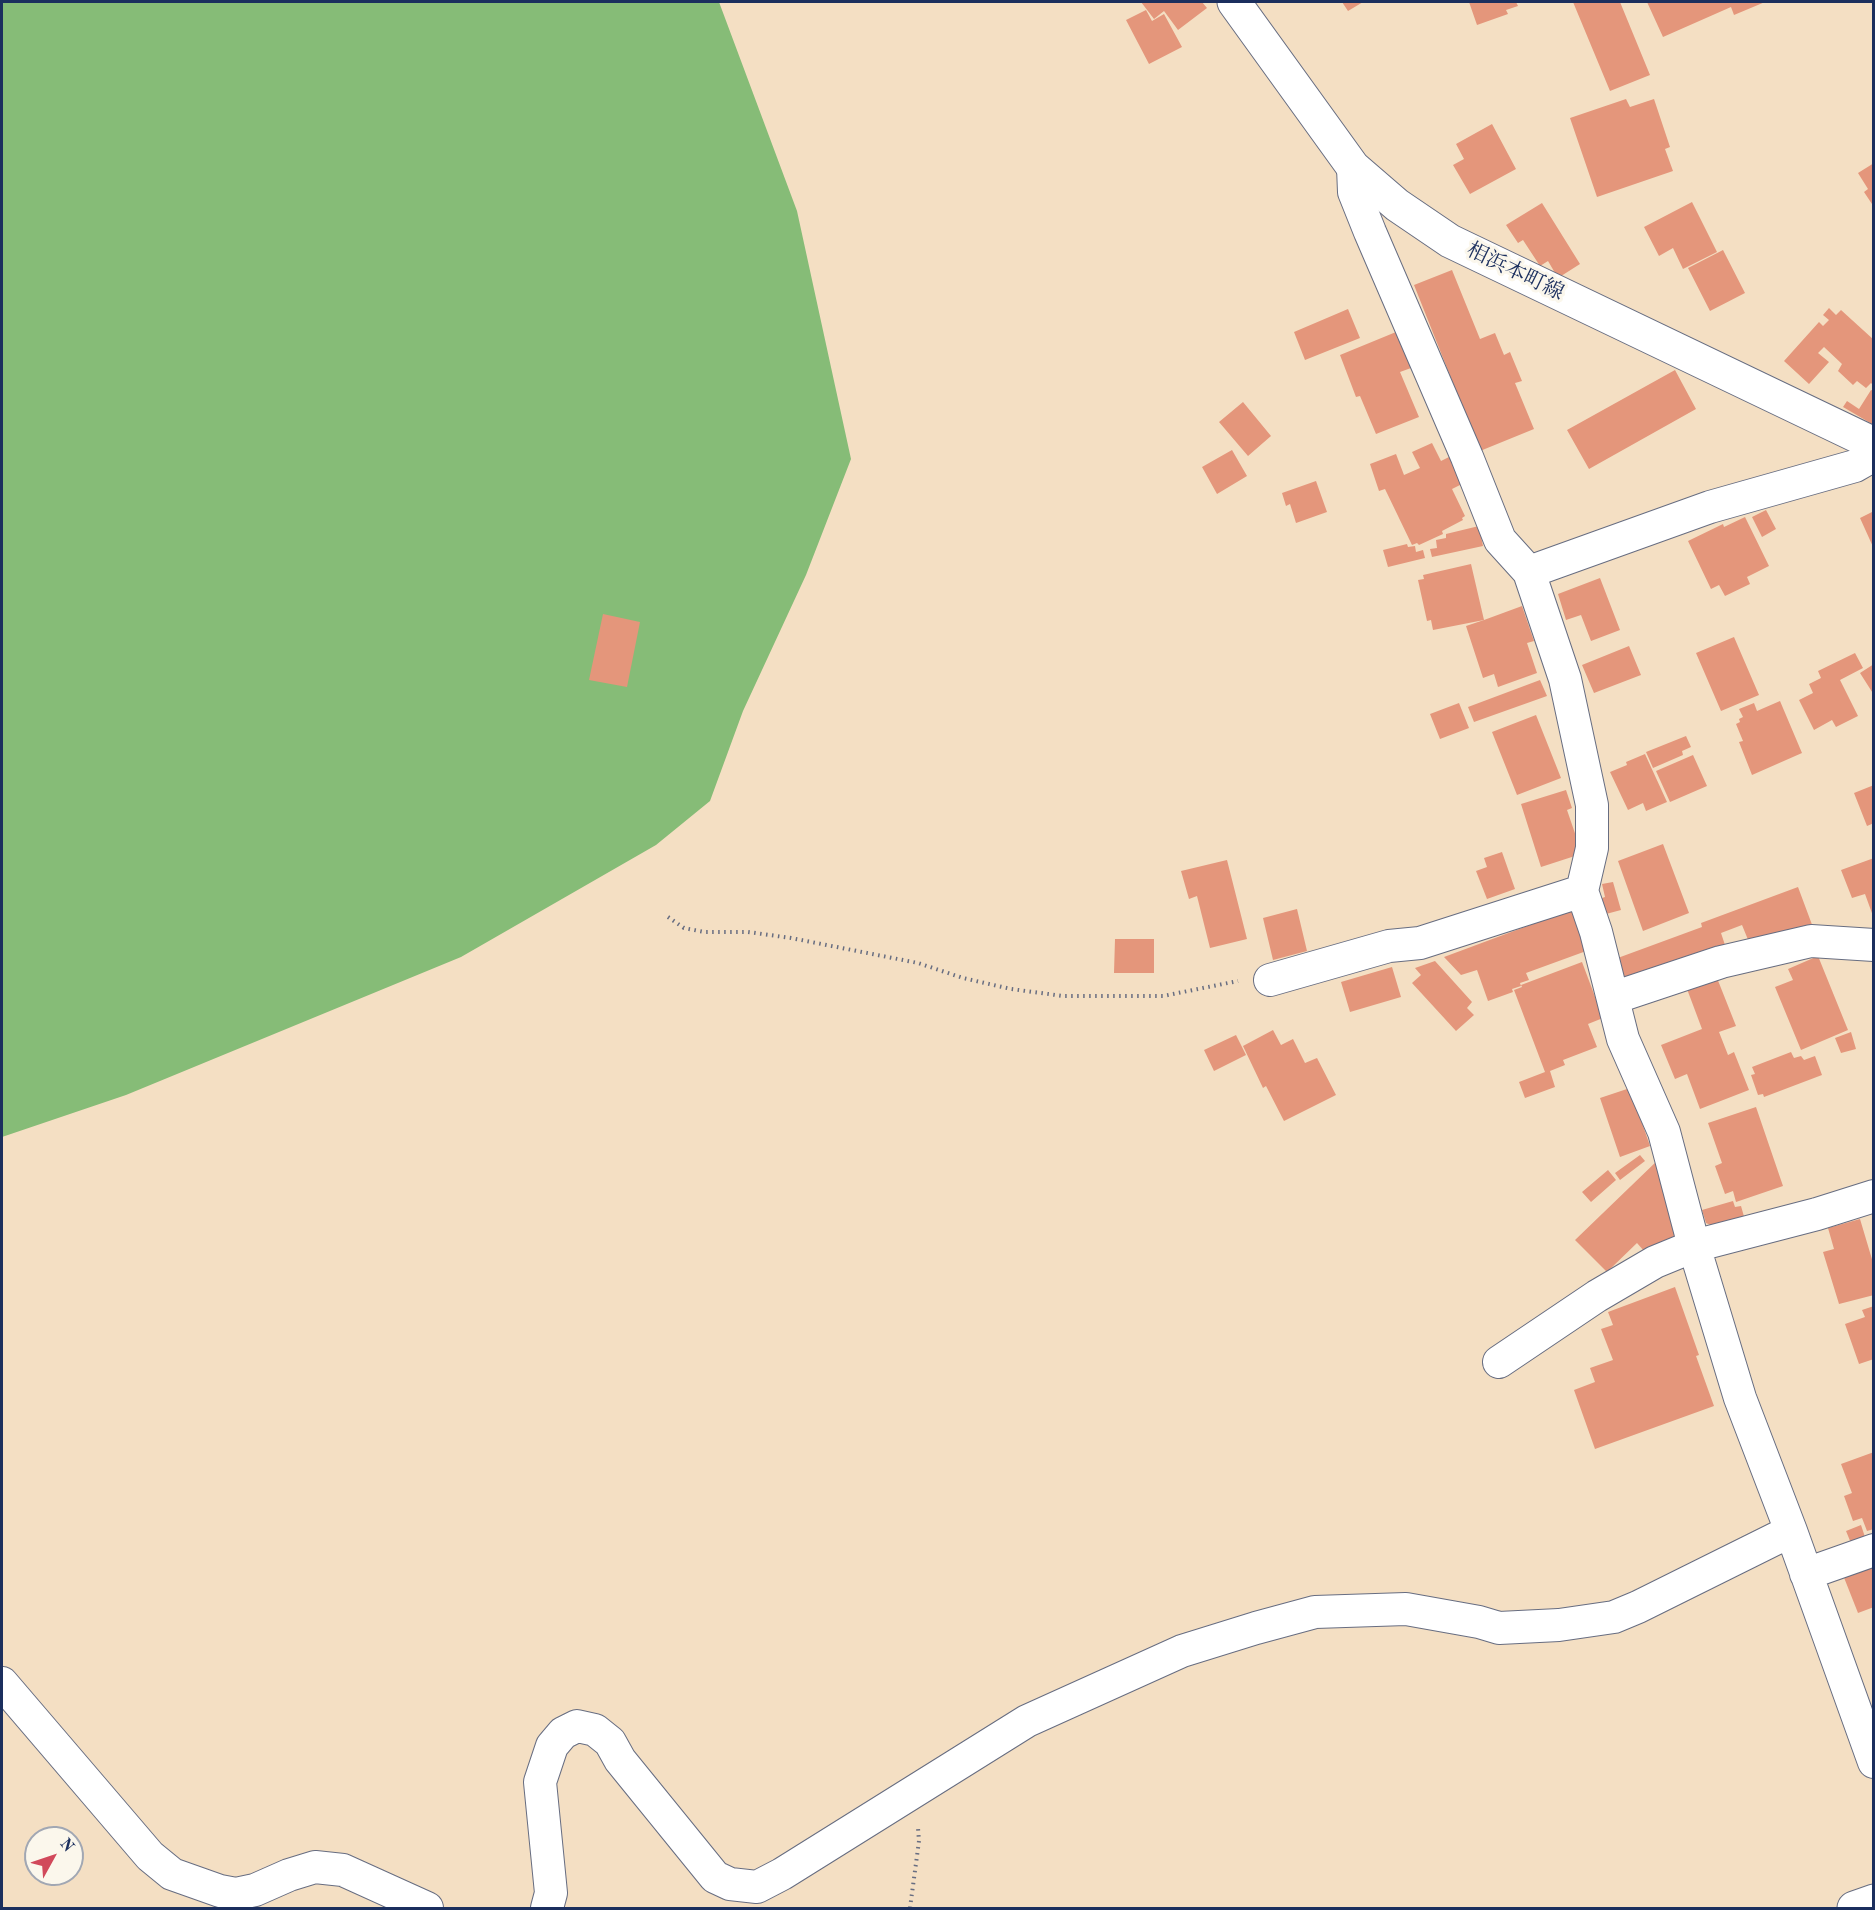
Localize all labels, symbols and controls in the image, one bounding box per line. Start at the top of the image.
street label: 相浜本町線 [1462,238,1568,306]
north arrow [24,1826,84,1886]
text: N [56,1836,76,1856]

